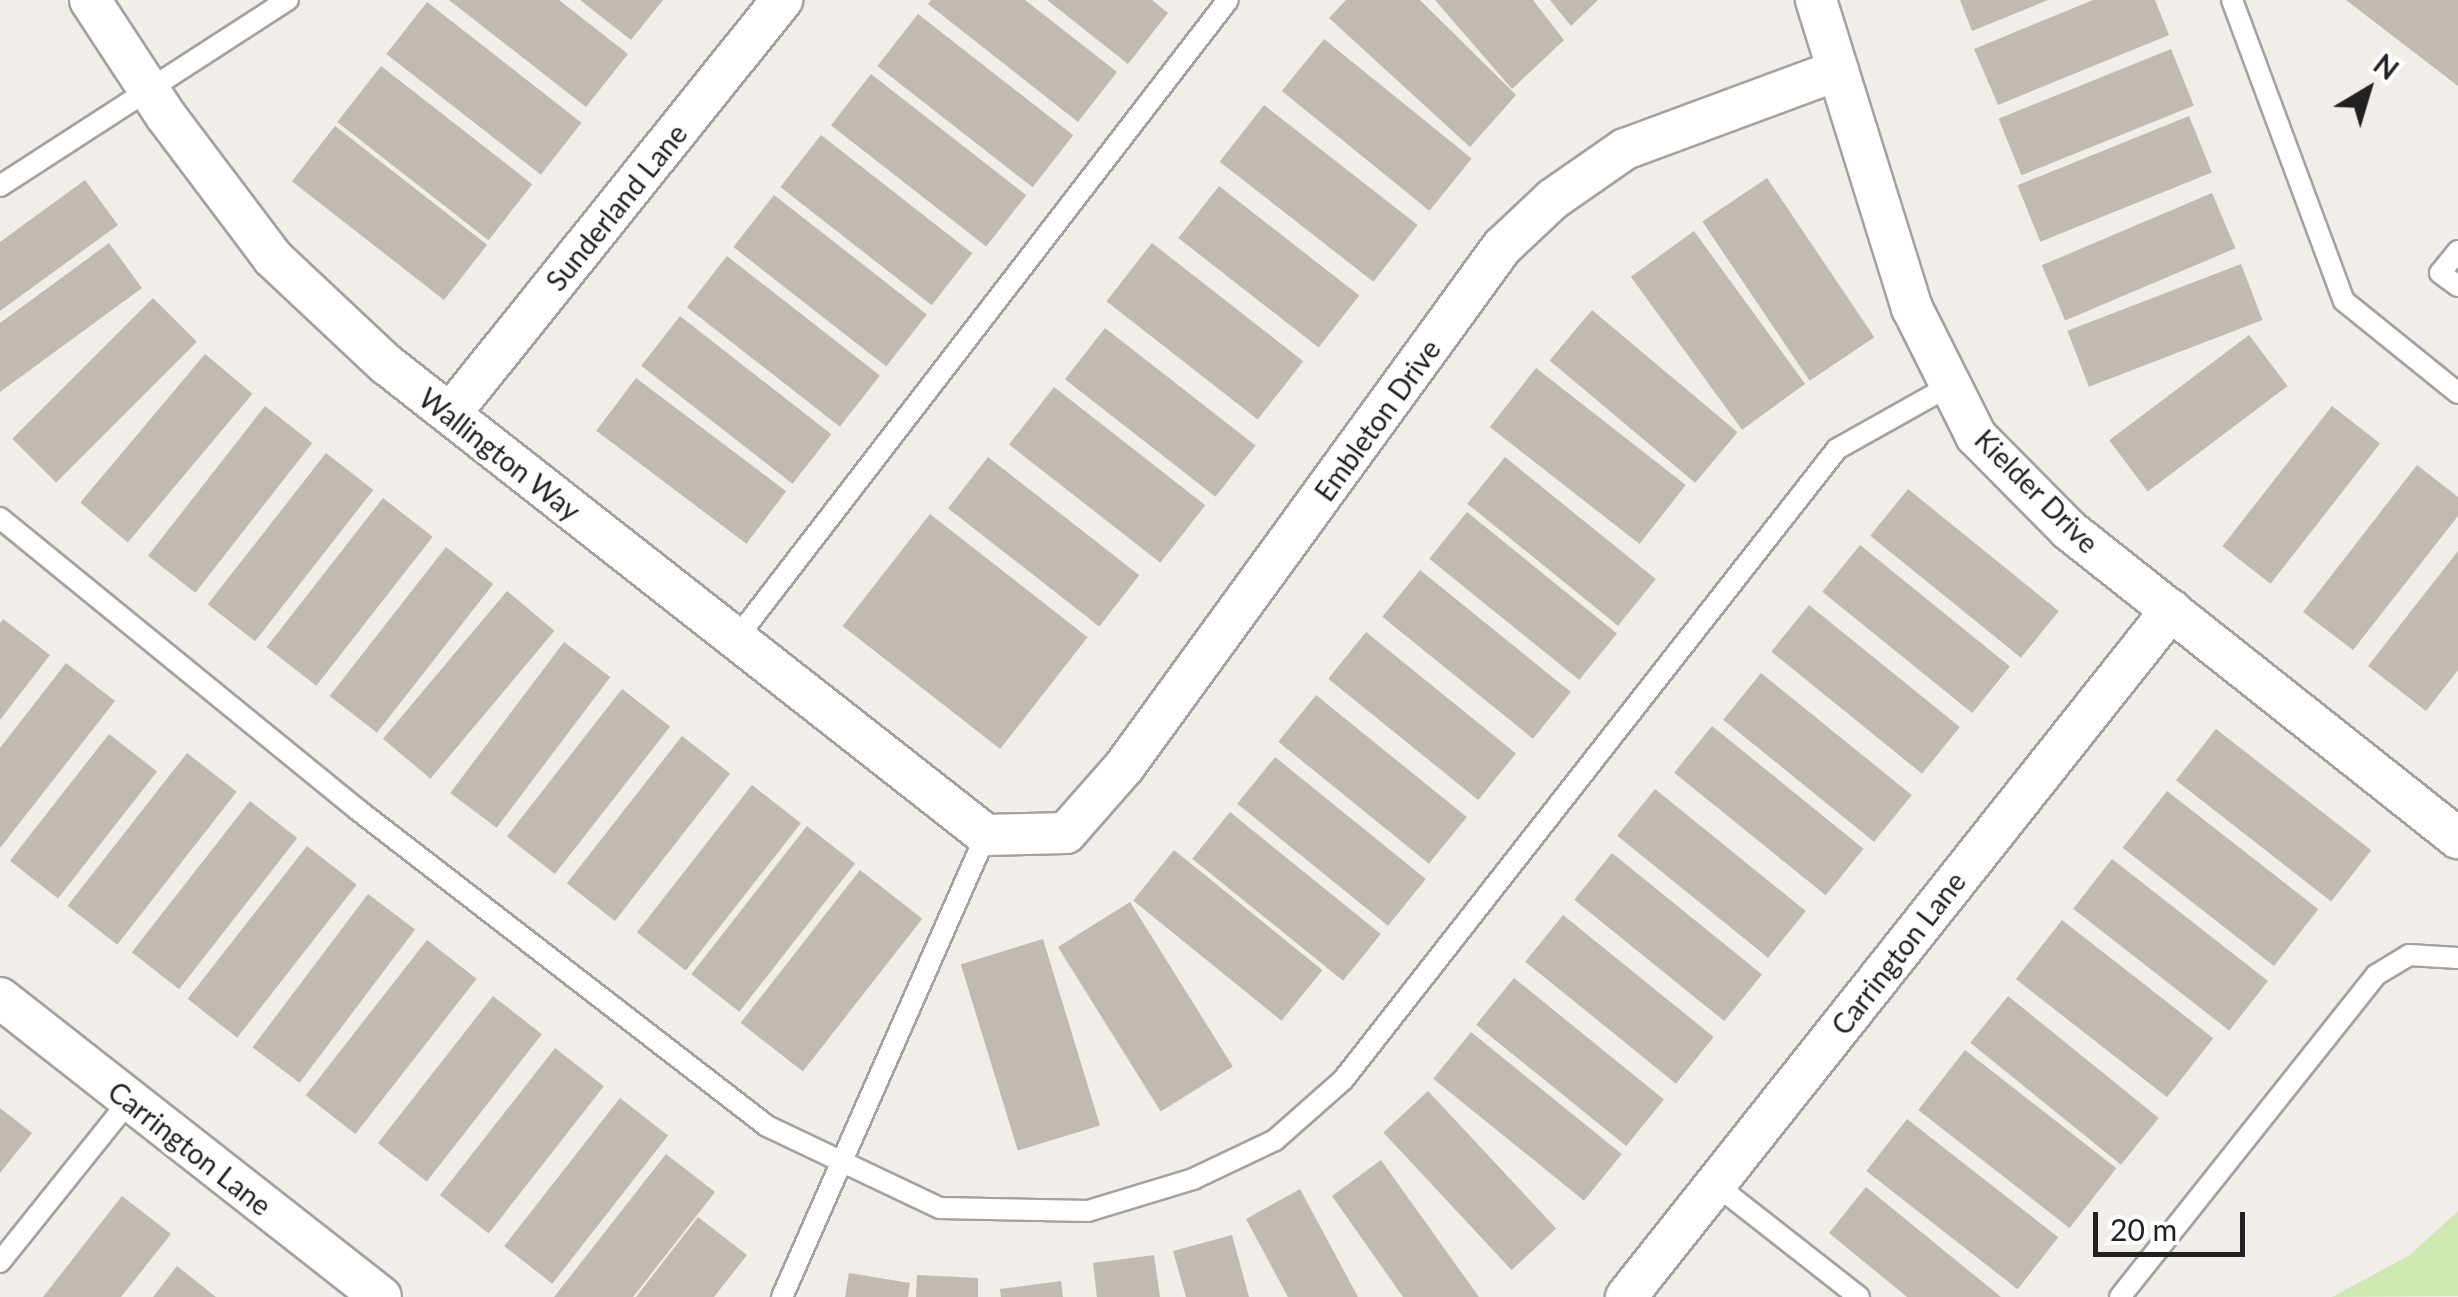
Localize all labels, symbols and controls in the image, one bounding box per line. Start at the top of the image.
north arrow [2318,40,2418,140]
text: N [2367,46,2405,86]
street label: Sunderland Lane [539,117,693,297]
street label: Embleton Drive [1307,333,1447,507]
street label: Wallington Way [413,381,587,527]
street label: Kielder Drive [1968,422,2106,560]
street label: Carrington Lane [1824,865,1972,1041]
street label: Carrington Lane [102,1074,278,1222]
scale bar [2098,1192,2250,1254]
text: 20 m [2110,1211,2177,1247]

